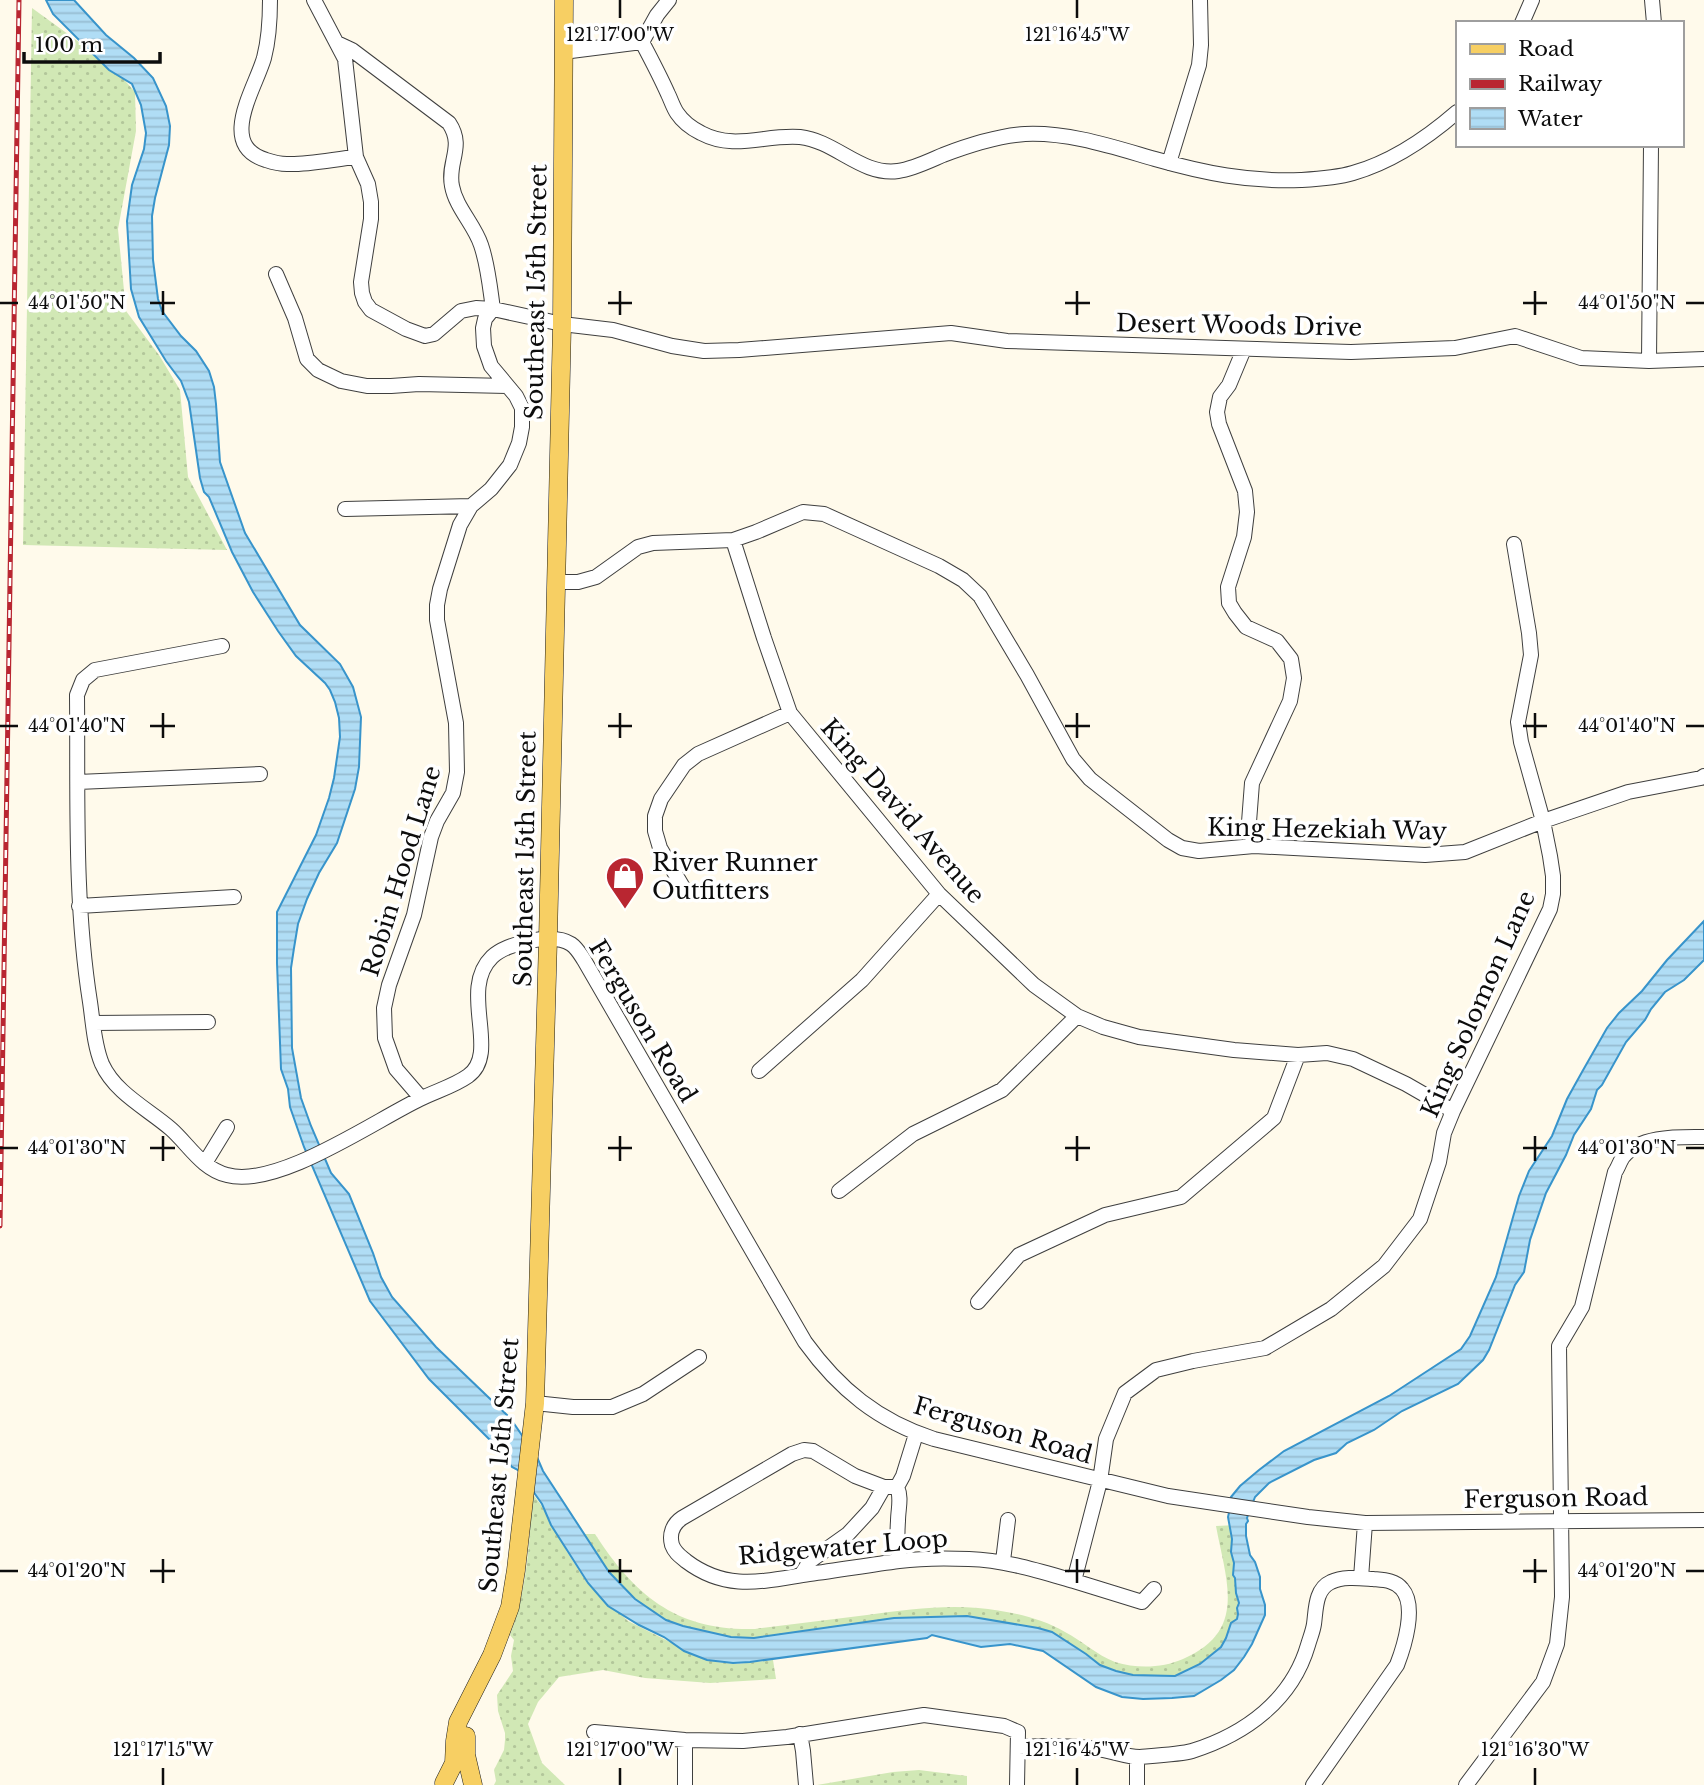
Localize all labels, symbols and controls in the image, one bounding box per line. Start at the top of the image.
scale bar [24,21,161,65]
legend [1456,21,1683,147]
text: 121°17'00"W [566,24,675,46]
text: 121°16'45"W [1025,24,1130,46]
text: 100 m [35,32,103,58]
text: Road [1518,36,1574,62]
text: Railway [1518,71,1603,97]
text: Water [1517,106,1582,132]
street label: Southeast 15th Street [519,164,553,420]
text: 44°01'50"N [28,292,126,314]
text: 44°01'50"N [1578,292,1676,314]
street label: Desert Woods Drive [1116,308,1362,342]
street label: King David Avenue [815,713,991,909]
text: 44°01'40"N [28,715,126,737]
text: 44°01'40"N [1578,715,1676,737]
street label: Southeast 15th Street [508,731,542,987]
street label: Robin Hood Lane [355,762,447,980]
street label: King Hezekiah Way [1207,812,1448,846]
place label: River Runner Outfitters [652,848,818,905]
shop icon: River Runner Outfitters [604,855,646,910]
street label: King Solomon Lane [1415,886,1541,1122]
street label: Ferguson Road [583,934,703,1108]
text: 44°01'30"N [28,1137,126,1159]
text: 44°01'30"N [1578,1137,1676,1159]
street label: Southeast 15th Street [473,1336,525,1594]
street label: Ferguson Road [910,1391,1096,1469]
street label: Ferguson Road [1463,1482,1649,1514]
street label: Ridgewater Loop [737,1523,949,1571]
text: 44°01'20"N [28,1560,126,1582]
text: 44°01'20"N [1578,1560,1676,1582]
text: 121°17'15"W [113,1739,214,1761]
text: 121°17'00"W [566,1739,675,1761]
text: 121°16'45"W [1025,1739,1130,1761]
text: 121°16'30"W [1481,1739,1590,1761]

